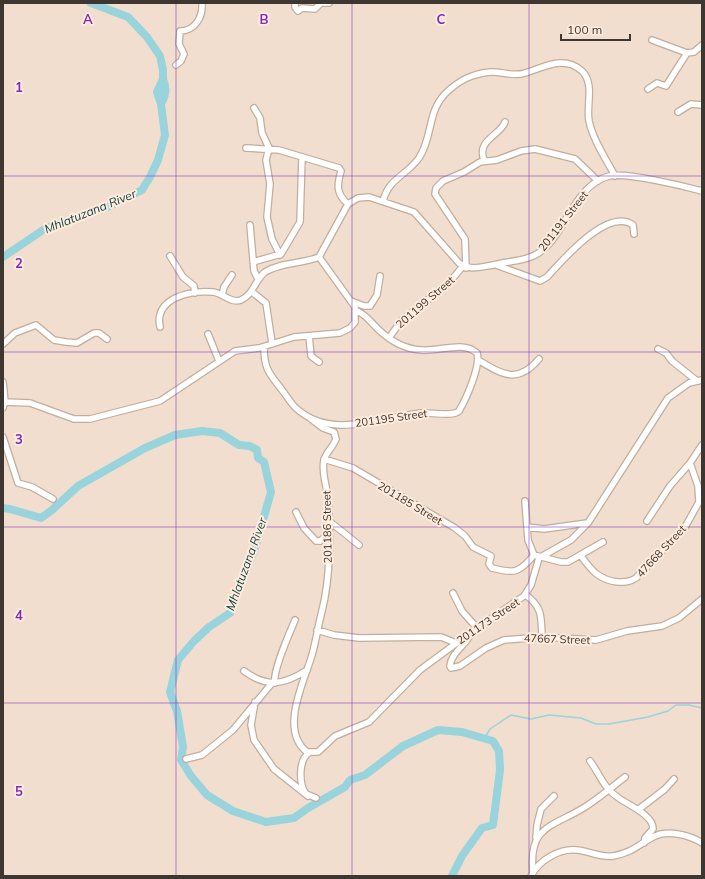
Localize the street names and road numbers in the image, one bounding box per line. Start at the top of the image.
street label: 201191 Street [535,188,591,254]
street label: 201199 Street [393,273,457,331]
street label: 201195 Street [354,406,428,430]
street label: 201185 Street [375,478,445,528]
street label: 201186 Street [319,490,335,564]
street label: 47668 Street [633,522,689,580]
street label: 201173 Street [454,595,522,647]
street label: 47667 Street [524,631,591,647]

